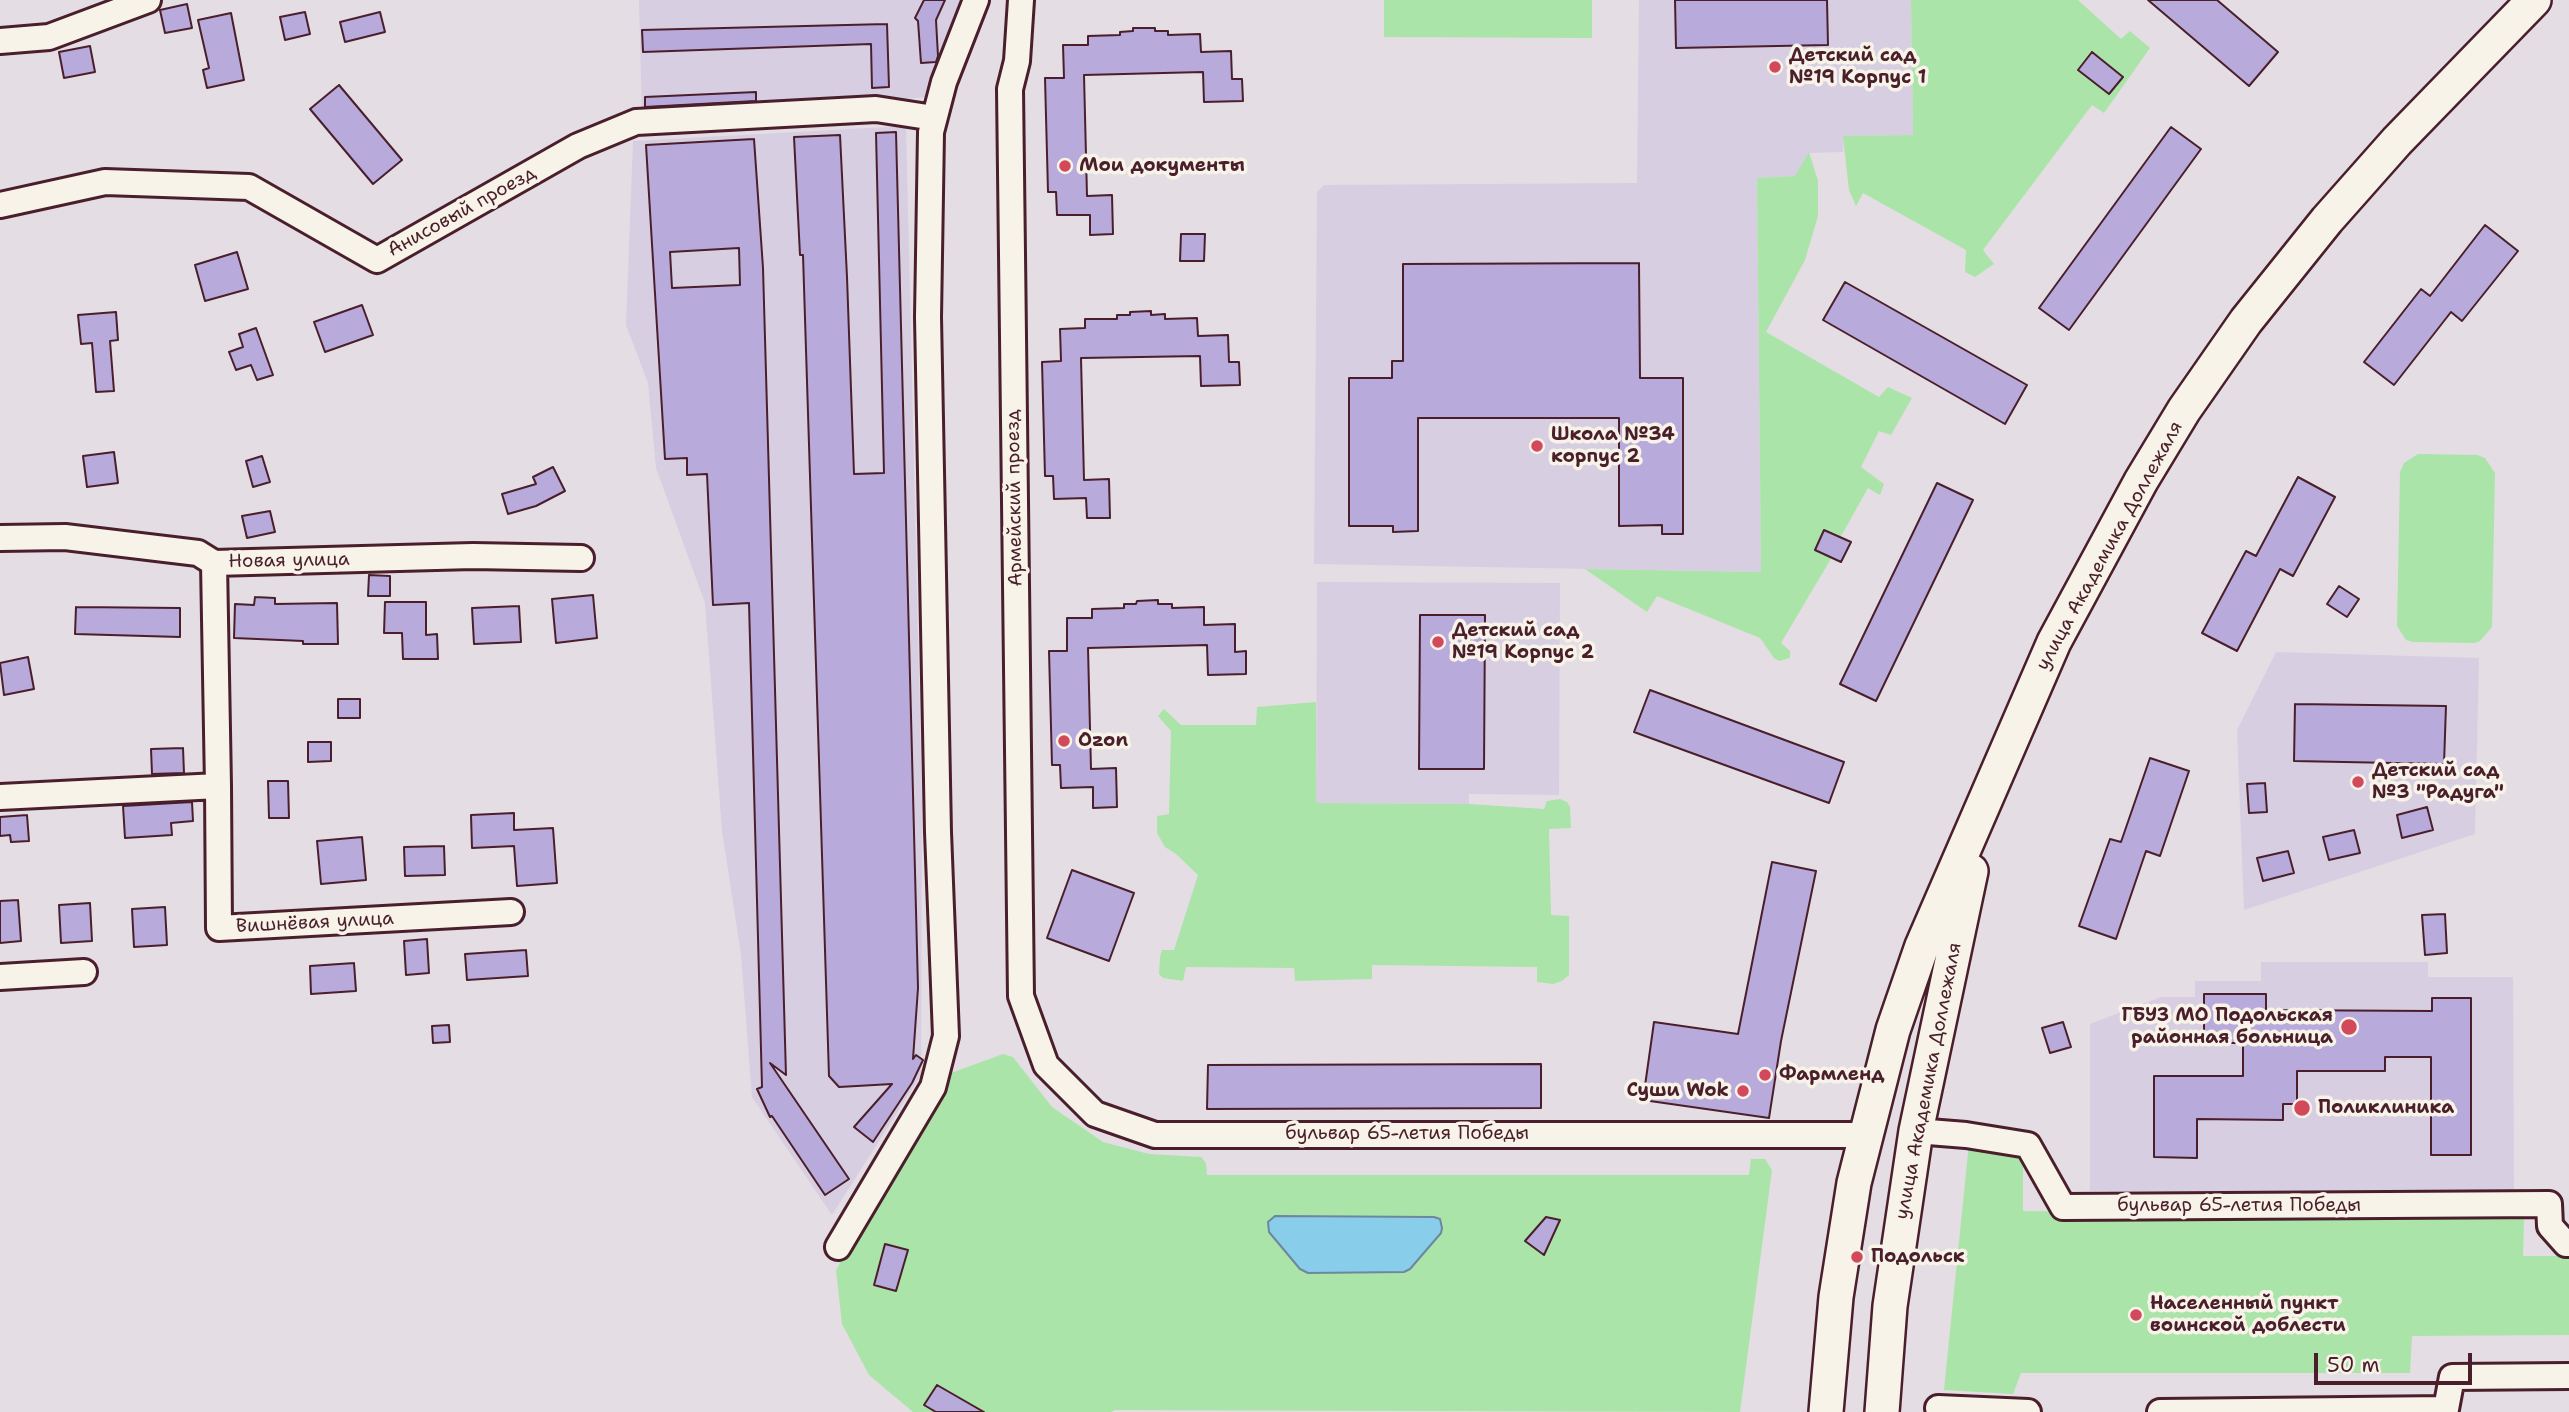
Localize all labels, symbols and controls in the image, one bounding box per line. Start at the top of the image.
place label: Детский сад №19 Корпус 1 [1789,45,1926,89]
marker: Детский сад №19 Корпус 1 [1767,59,1783,75]
place label: Мои документы [1079,155,1245,177]
marker: Мои документы [1057,158,1073,174]
street label: Анисовый проезд [384,162,540,262]
street label: Армейский проезд [1002,409,1028,587]
street label: улица Академика Доллежаля [2032,417,2188,675]
place label: Школа №34 корпус 2 [1551,424,1675,468]
marker: Школа №34 корпус 2 [1529,438,1545,454]
street label: Новая улица [228,549,350,573]
place label: Детский сад №19 Корпус 2 [1452,620,1594,664]
marker: Детский сад №19 Корпус 2 [1430,634,1446,650]
place label: Ozon [1078,730,1128,752]
marker: Ozon [1056,733,1072,749]
place label: Детский сад №3 "Радуга" [2372,760,2504,804]
marker: Детский сад №3 "Радуга" [2350,774,2366,790]
street label: Вишнёвая улица [236,907,394,939]
street label: улица Академика Доллежаля [1891,941,1967,1221]
place label: ГБУЗ МО Подольская районная больница [2122,1005,2333,1049]
marker: ГБУЗ МО Подольская районная больница [2339,1017,2359,1037]
place label: Фармленд [1779,1064,1885,1086]
marker: Фармленд [1757,1067,1773,1083]
place label: Суши Wok [1626,1080,1729,1102]
marker: Суши Wok [1735,1083,1751,1099]
place label: Поликлиника [2318,1097,2454,1119]
marker: Поликлиника [2292,1098,2312,1118]
street label: бульвар 65-летия Победы [1285,1123,1529,1145]
street label: бульвар 65-летия Победы [2117,1195,2361,1217]
place label: Подольск [1871,1246,1965,1268]
marker: Подольск [1849,1249,1865,1265]
place label: Населенный пункт воинской доблести [2150,1293,2346,1337]
marker: Населенный пункт воинской доблести [2128,1307,2144,1323]
scale bar [2317,1338,2474,1382]
text: 50 m [2327,1351,2380,1379]

